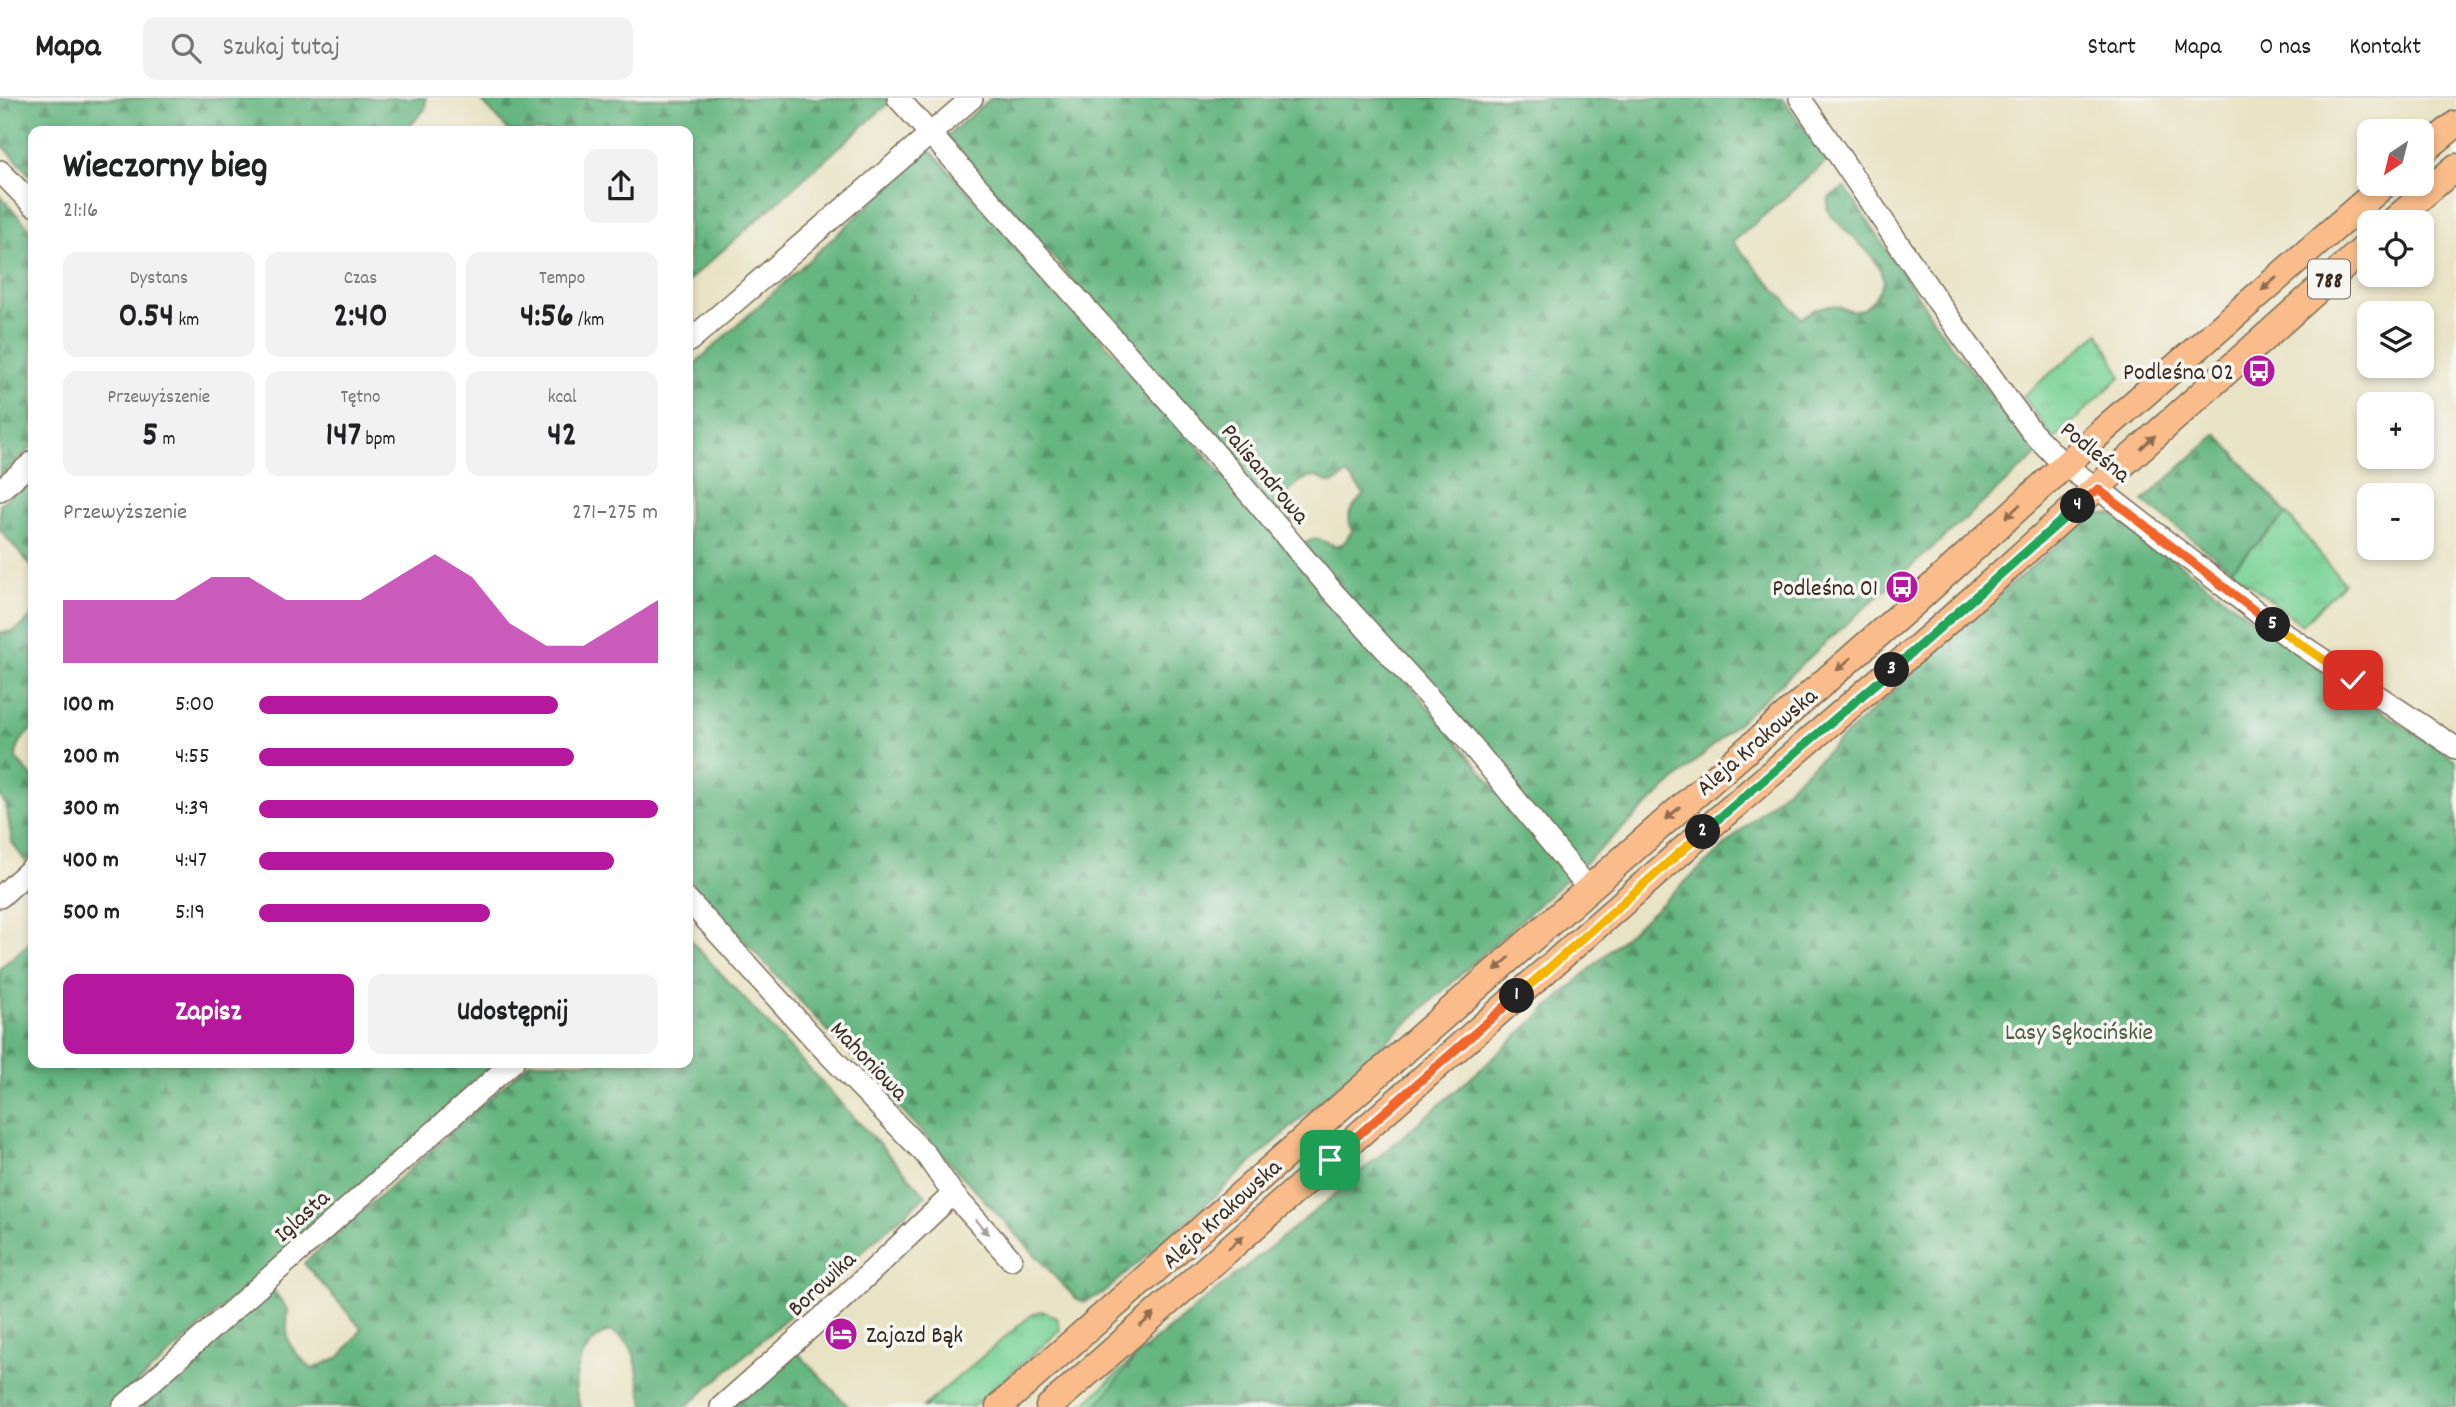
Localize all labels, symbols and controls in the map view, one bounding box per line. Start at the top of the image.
search box [143,17,633,80]
text: Mapa [35,25,101,72]
icon: search [167,29,205,67]
text: Szukaj tutaj [223,30,340,67]
text: Start [2087,31,2136,65]
text: Mapa [2174,31,2222,65]
text: O nas [2260,31,2311,65]
text: Kontakt [2349,31,2421,65]
north arrow [2357,119,2434,196]
map controls [2357,119,2434,560]
text: Wieczorny bieg [63,141,268,196]
button: share [584,149,658,223]
text: 21:16 [63,195,98,228]
button: locate [2357,210,2434,287]
road number: 788 [2308,260,2350,298]
text: Dystans [130,266,188,293]
text: Czas [344,266,377,293]
text: Tempo [539,266,585,293]
one-way arrow [2260,276,2277,292]
text: 0.54 [118,293,174,343]
text: 2:40 [333,293,388,343]
text: 4:56 [520,293,574,343]
button: layers [2357,301,2434,378]
text: km [174,308,199,335]
text: /km [574,308,604,335]
bus stop icon: Podleśna 02 [2240,352,2278,390]
place label: Podleśna 02 [2123,357,2234,391]
text: Przewyższenie [108,385,210,412]
text: Tętno [340,385,381,412]
text: kcal [548,385,577,412]
button: + [2357,392,2434,469]
text: 5 [142,412,158,462]
text: 147 [325,412,361,462]
text: 42 [547,412,577,462]
street label: Podleśna [2052,414,2137,493]
street label: Palisandrowa [1211,417,1316,533]
text: m [158,427,176,454]
text: bpm [361,427,395,454]
one-way arrow [2139,435,2156,451]
button: − [2357,483,2434,560]
pin: 4 [2060,488,2096,524]
text: 4 [2074,492,2081,519]
text: Przewyższenie [63,497,187,530]
text: 271–275 m [572,497,658,530]
one-way arrow [2005,503,2022,519]
bus stop icon: Podleśna 01 [1883,568,1921,606]
place label: Podleśna 01 [1772,573,1878,607]
pin: 5 [2256,608,2290,642]
text: 5 [2268,611,2277,638]
pin [2323,650,2383,710]
pin: 3 [1874,652,1910,688]
one-way arrow [1836,656,1853,671]
text: 3 [1887,656,1896,683]
icon: check [2334,661,2372,699]
street label: Aleja Krakowska [1690,680,1827,806]
text: 100 m [63,689,114,722]
text: 5:00 [175,689,215,722]
text: 200 m [63,741,119,774]
text: 4:55 [175,741,210,774]
text: 300 m [63,793,119,826]
text: 4:39 [175,793,209,826]
one-way arrow [1665,805,1682,821]
pin: 2 [1686,814,1720,850]
text: 2 [1698,818,1707,845]
text: 400 m [63,845,119,878]
text: 4:47 [175,845,207,878]
text: 500 m [63,897,120,930]
text: 5:19 [175,897,205,930]
one-way arrow [1494,956,1511,971]
button: Zapisz [63,974,354,1054]
button: Udostępnij [368,974,658,1054]
pin: 1 [1500,978,1534,1014]
text: 1 [1514,982,1519,1009]
street label: Mahoniowa [821,1014,915,1110]
park label: Lasy Sękocińskie [2005,1017,2153,1051]
pin [1300,1130,1360,1190]
icon: arrive [1311,1141,1349,1179]
street label: Aleja Krakowska [1156,1152,1291,1278]
street label: Iglasta [267,1182,339,1252]
one-way arrow [974,1218,990,1236]
one-way arrow [1228,1235,1245,1250]
street label: Borowika [781,1244,865,1326]
one-way arrow [1139,1313,1156,1328]
hotel icon: Zajazd Bąk [822,1315,860,1353]
place label: Zajazd Bąk [866,1320,963,1354]

